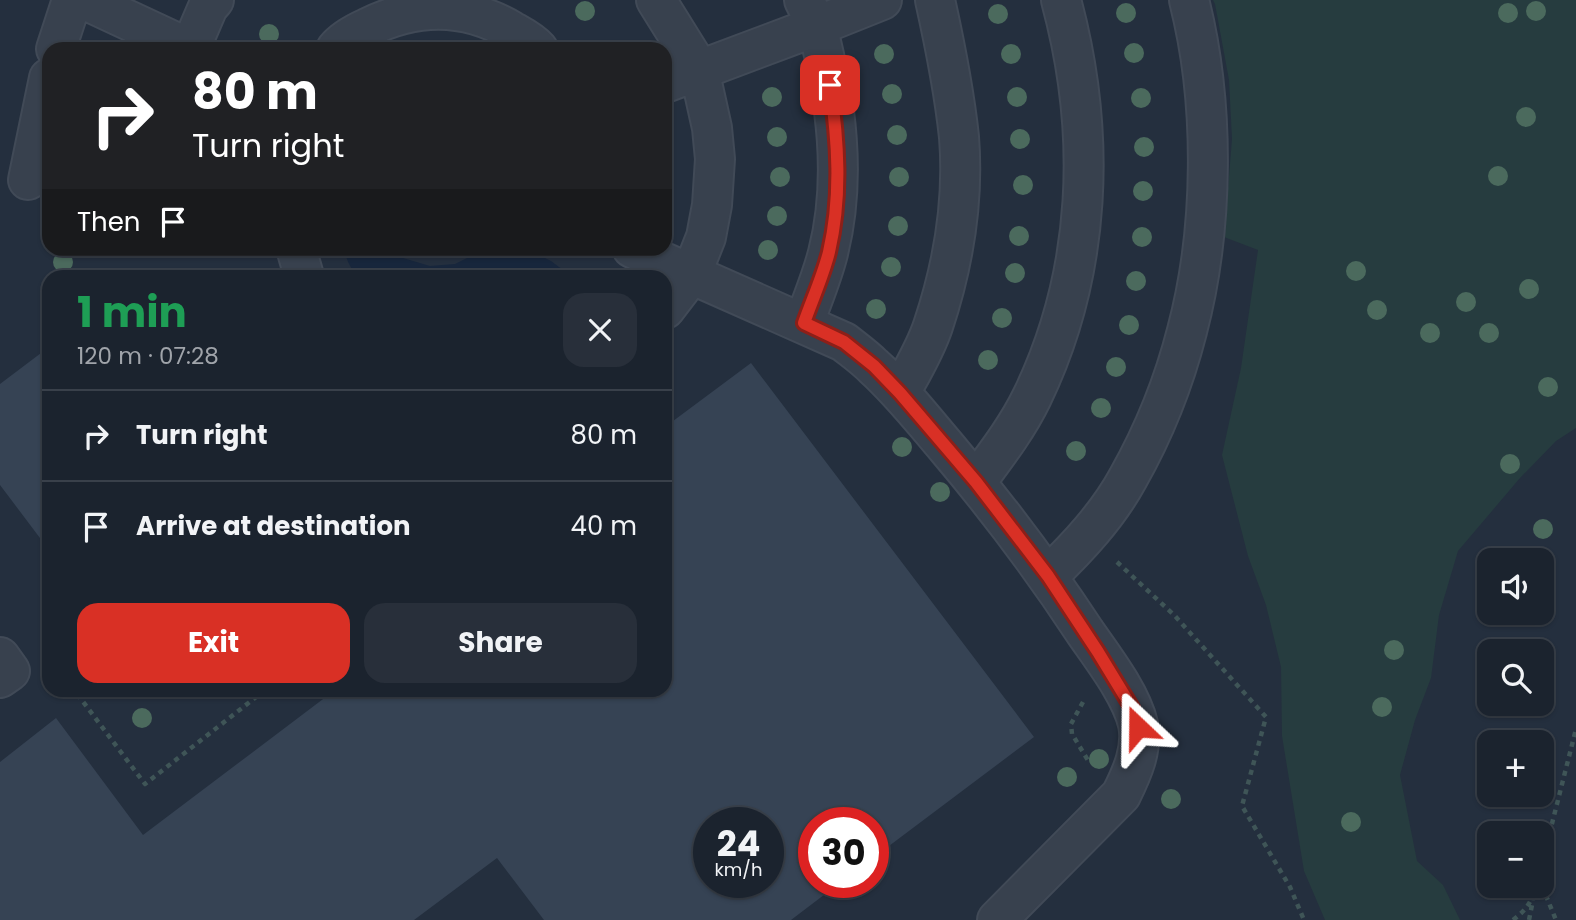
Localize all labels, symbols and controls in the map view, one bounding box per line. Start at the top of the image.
pin [800,55,860,115]
text: 80 m [192,58,318,126]
icon: arrive [811,66,849,104]
icon: right [77,70,168,161]
text: Turn right [192,123,344,168]
icon: arrive [154,203,192,241]
text: Then [77,204,140,240]
text: 1 min [77,283,187,342]
button: close [563,293,637,367]
text: 120 m · 07:28 [77,340,219,372]
icon: right [77,417,115,455]
text: Turn right [136,417,268,453]
text: 80 m [571,417,637,453]
icon: arrive [77,508,115,546]
text: Arrive at destination [136,508,411,544]
text: 40 m [571,508,637,544]
map controls [1477,548,1554,898]
button: sound [1477,548,1554,625]
button: Exit [77,603,350,683]
button: Share [364,603,637,683]
button: search [1477,639,1554,716]
position arrow [1101,690,1175,764]
button: + [1477,730,1554,807]
speed limit sign: 30 [798,807,889,898]
text: 24 [717,819,760,868]
button: − [1477,821,1554,898]
text: km/h [715,857,762,882]

